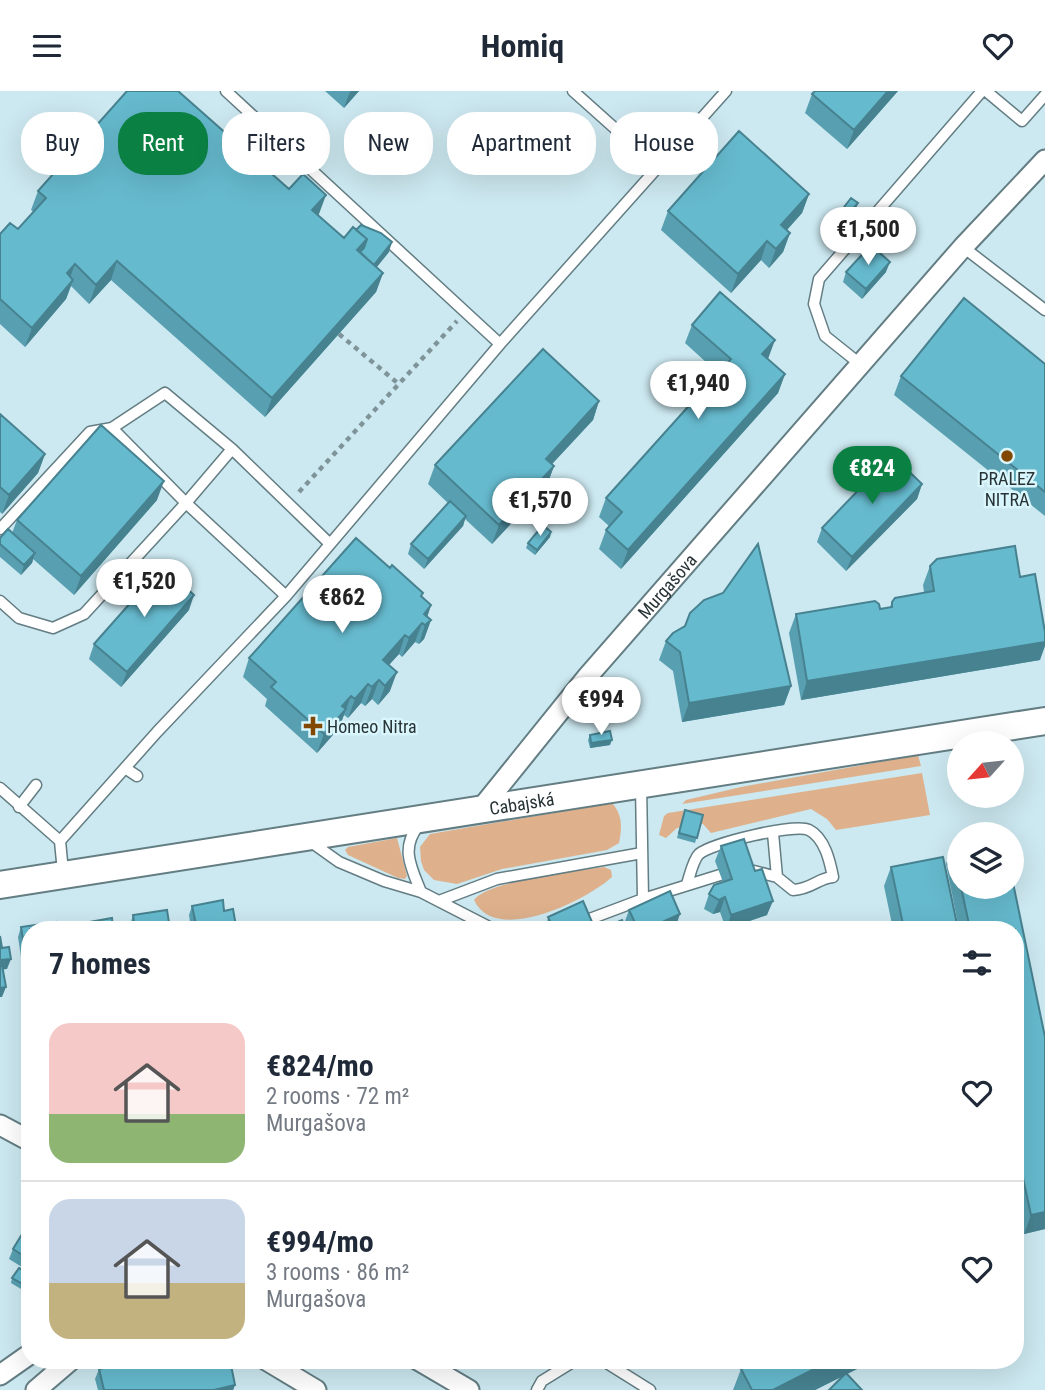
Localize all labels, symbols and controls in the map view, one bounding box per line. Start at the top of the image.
icon: menu [28,27,66,65]
text: Homiq [481,27,564,65]
icon: heart [979,27,1017,65]
chip: Buy [21,112,104,175]
chip: Rent [118,112,208,175]
chip: Filters [222,112,330,175]
chip: New [344,112,433,175]
chip: Apartment [447,112,596,175]
chip: House [610,112,718,175]
pin: €1,500 [811,207,925,267]
text: €1,500 [836,216,900,243]
pin: €1,940 [641,361,755,421]
text: €1,940 [666,370,730,397]
pin: €824 [831,447,913,506]
marker: PRALEZ NITRA [999,448,1015,464]
text: €824 [849,455,895,482]
place label: PRALEZ NITRA [979,468,1035,510]
pin: €1,570 [483,479,597,538]
text: €1,570 [508,487,572,514]
street label: Murgašova [633,549,701,622]
pin: €1,520 [87,559,201,619]
text: €1,520 [112,568,176,595]
pin: €862 [301,575,383,635]
text: €862 [319,584,365,611]
pin: €994 [560,677,642,737]
text: €994 [578,686,624,713]
place label: Homeo Nitra [327,716,417,737]
marker: Homeo Nitra [305,718,321,734]
north arrow [947,731,1024,809]
map controls [947,731,1024,899]
street label: Cabajská [488,788,556,819]
button: layers [947,822,1024,899]
icon: filters [958,944,996,982]
text: 7 homes [49,946,151,981]
text: €824/mo [266,1048,374,1083]
icon: home [105,1051,189,1135]
icon: heart [958,1074,996,1112]
text: 2 rooms · 72 m² [266,1083,409,1110]
text: Murgašova [266,1110,366,1137]
text: €994/mo [266,1224,374,1259]
icon: home [105,1227,189,1311]
icon: heart [958,1250,996,1288]
text: 3 rooms · 86 m² [266,1259,409,1286]
text: Murgašova [266,1286,366,1313]

